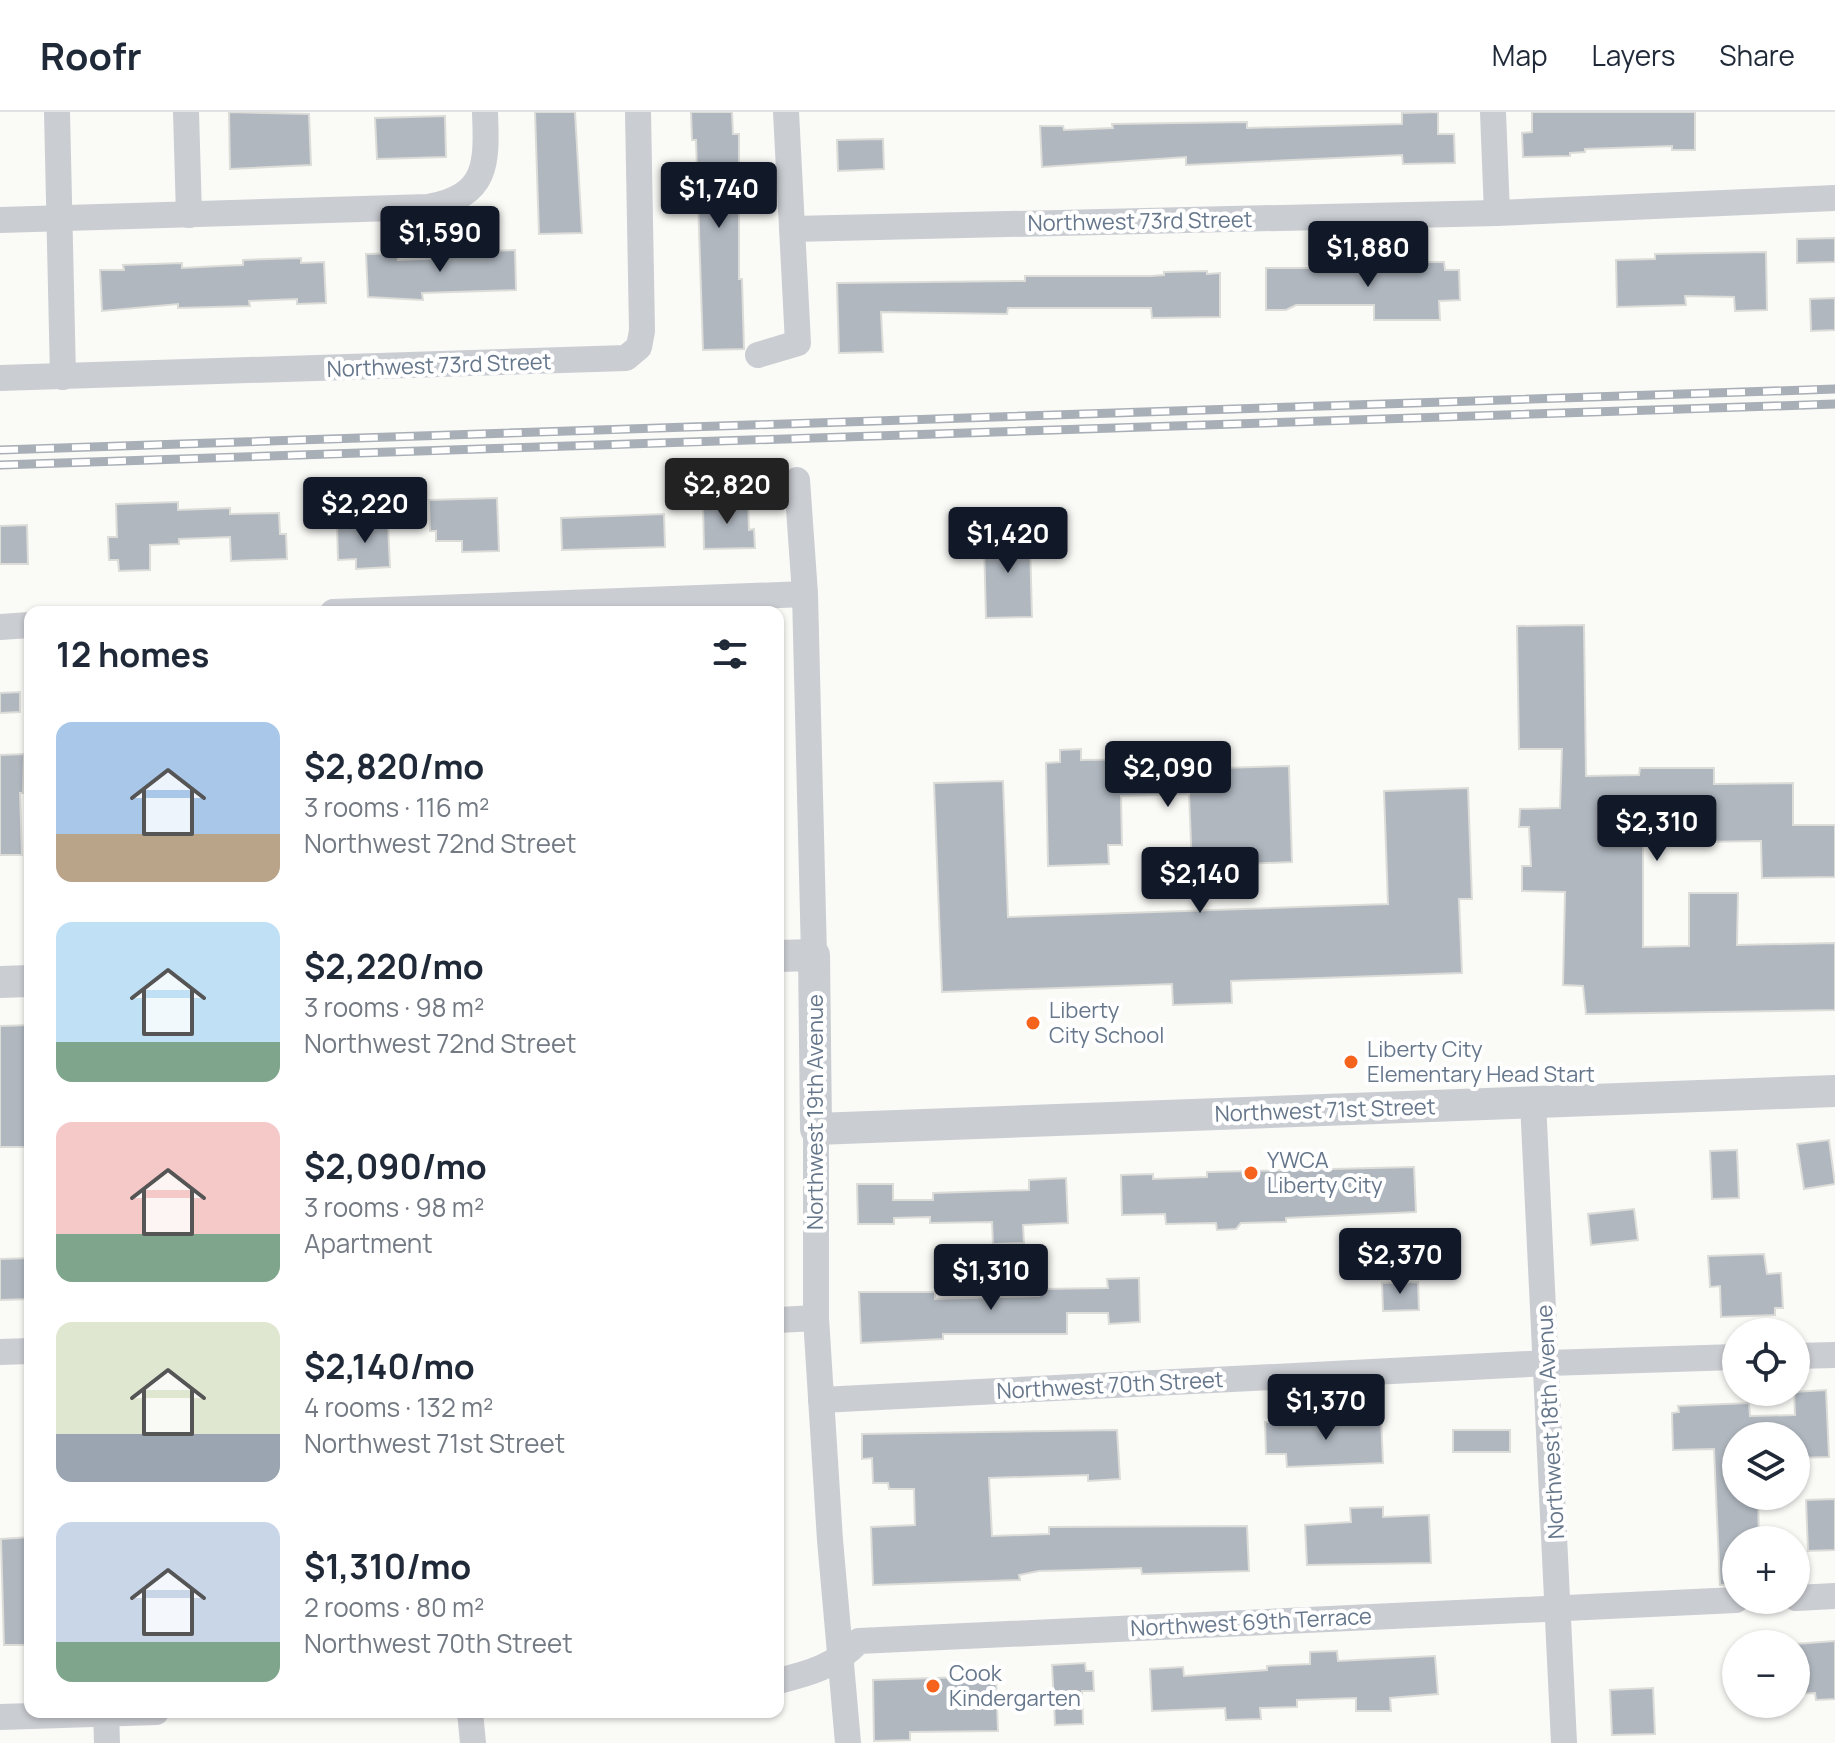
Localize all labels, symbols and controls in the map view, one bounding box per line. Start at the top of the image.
text: Roofr [40,29,142,81]
text: Map [1492,36,1548,74]
text: Layers [1592,36,1675,74]
text: Share [1719,36,1795,74]
pin: $1,740 [654,162,784,230]
text: $1,740 [679,170,759,206]
street label: Northwest 73rd Street [1027,204,1253,238]
pin: $1,590 [375,206,505,274]
text: $1,590 [398,214,482,250]
pin: $1,880 [1303,221,1433,289]
text: $1,880 [1326,229,1410,265]
street label: Northwest 73rd Street [326,346,552,384]
pin: $2,820 [662,458,792,526]
text: $2,820 [683,466,771,502]
pin: $2,220 [300,477,430,545]
text: $2,220 [321,485,409,521]
pin: $1,420 [943,507,1073,575]
text: $1,420 [967,515,1049,551]
text: 12 homes [56,631,209,677]
icon: filters [708,632,752,676]
pin: $2,090 [1103,741,1233,809]
text: $2,820/mo [304,743,484,789]
text: $2,090 [1123,749,1213,785]
icon: home [120,754,216,850]
text: 3 rooms · 116 m² [304,789,490,825]
pin: $2,310 [1592,795,1722,863]
text: $2,310 [1615,803,1699,839]
text: Northwest 72nd Street [304,825,577,861]
pin: $2,140 [1135,847,1265,915]
text: $2,140 [1160,855,1240,891]
text: $2,220/mo [304,943,484,989]
icon: home [120,954,216,1050]
text: 3 rooms · 98 m² [304,989,484,1025]
street label: Northwest 19th Avenue [800,994,830,1230]
place label: Liberty City School [1049,995,1164,1050]
marker: Liberty City School [1024,1014,1042,1032]
text: Northwest 72nd Street [304,1025,577,1061]
place label: Liberty City Elementary Head Start [1367,1034,1595,1089]
marker: Liberty City Elementary Head Start [1342,1053,1360,1071]
street label: Northwest 71st Street [1214,1091,1436,1129]
text: $2,090/mo [304,1143,487,1189]
place label: YWCA Liberty City [1267,1145,1383,1200]
icon: home [120,1154,216,1250]
marker: YWCA Liberty City [1242,1164,1260,1182]
text: 3 rooms · 98 m² [304,1189,484,1225]
text: Apartment [304,1225,433,1261]
pin: $2,370 [1335,1228,1465,1296]
text: $2,370 [1357,1236,1443,1272]
pin: $1,310 [926,1244,1056,1312]
text: $1,310 [952,1252,1030,1288]
street label: Northwest 18th Avenue [1529,1304,1571,1540]
map controls [1722,1318,1810,1718]
button: locate [1722,1318,1810,1406]
text: $2,140/mo [304,1343,475,1389]
icon: home [120,1354,216,1450]
street label: Northwest 70th Street [996,1364,1224,1406]
pin: $1,370 [1261,1374,1391,1442]
text: $1,370 [1286,1382,1366,1418]
text: 4 rooms · 132 m² [304,1389,493,1425]
button: layers [1722,1422,1810,1510]
text: Northwest 71st Street [304,1425,565,1461]
button: + [1722,1526,1810,1614]
text: $1,310/mo [304,1543,471,1589]
icon: home [120,1554,216,1650]
text: 2 rooms · 80 m² [304,1589,484,1625]
street label: Northwest 69th Terrace [1129,1601,1373,1643]
text: Northwest 70th Street [304,1625,573,1661]
button: − [1722,1630,1810,1718]
place label: Cook Kindergarten [949,1658,1081,1713]
marker: Cook Kindergarten [924,1677,942,1695]

